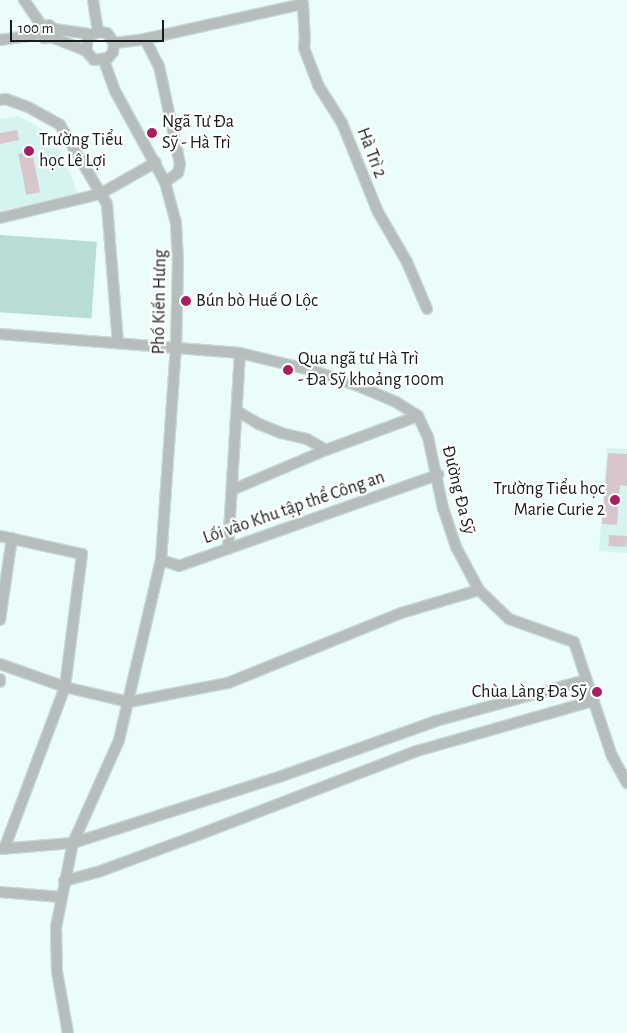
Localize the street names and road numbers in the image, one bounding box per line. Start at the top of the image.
street label: Hà Trì 2 [352,125,390,181]
street label: Phố Kiến Hưng [148,249,172,355]
street label: Đường Đa Sỹ [437,443,479,537]
street label: Lối vào Khu tập thể Công an [200,467,388,549]

